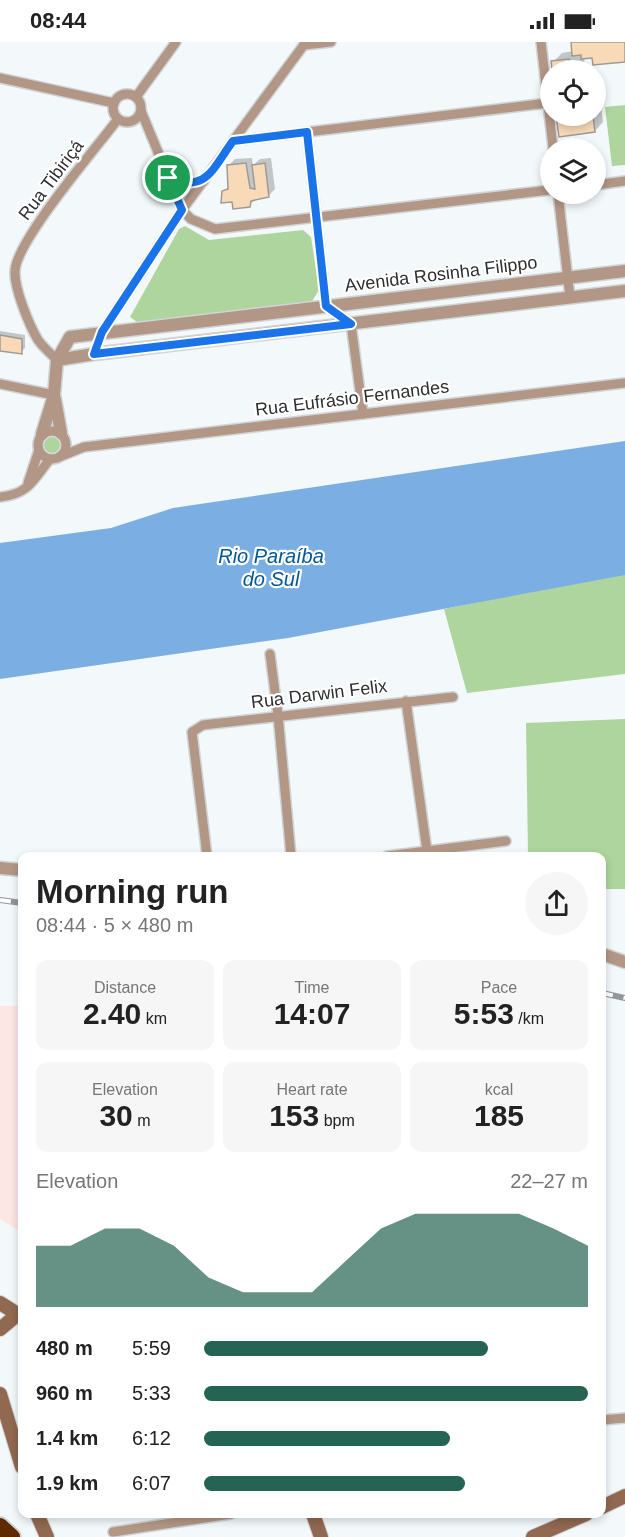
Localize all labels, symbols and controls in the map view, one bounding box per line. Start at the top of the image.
text: 08:44 [30,8,86,33]
map controls [540,60,606,204]
button: locate [540,60,606,126]
street label: Rua Tibiriçá [14,135,88,224]
button: layers [540,138,606,204]
pin [142,152,193,203]
icon: arrive [151,161,184,194]
street label: Avenida Rosinha Filippo [344,252,538,296]
street label: Rua Eufrásio Fernandes [254,376,450,420]
water label: Rio Paraíba do Sul [218,545,324,590]
street label: Rua Darwin Felix [250,676,388,712]
button: share [525,872,588,935]
text: Morning run [36,873,228,910]
text: 08:44 · 5 × 480 m [36,914,193,936]
text: Distance [94,979,156,996]
text: Time [295,979,329,996]
text: Pace [481,979,517,996]
text: 2.40 [83,997,141,1030]
text: 14:07 [274,997,350,1030]
text: 5:53 [454,997,514,1030]
text: km [141,1010,167,1027]
text: /km [514,1010,544,1027]
text: Elevation [92,1081,158,1098]
text: Heart rate [276,1081,348,1098]
text: kcal [485,1081,513,1098]
text: 30 [99,1099,133,1132]
text: 153 [269,1099,319,1132]
text: 185 [474,1099,524,1132]
text: m [133,1112,151,1129]
text: bpm [319,1112,355,1129]
text: Elevation [36,1170,118,1192]
text: 22–27 m [510,1170,588,1192]
text: 480 m [36,1337,93,1359]
text: 5:59 [132,1337,171,1359]
text: 960 m [36,1382,93,1404]
text: 5:33 [132,1382,171,1404]
text: 1.4 km [36,1427,98,1449]
text: 6:12 [132,1427,171,1449]
text: 1.9 km [36,1472,98,1494]
text: 6:07 [132,1472,171,1494]

